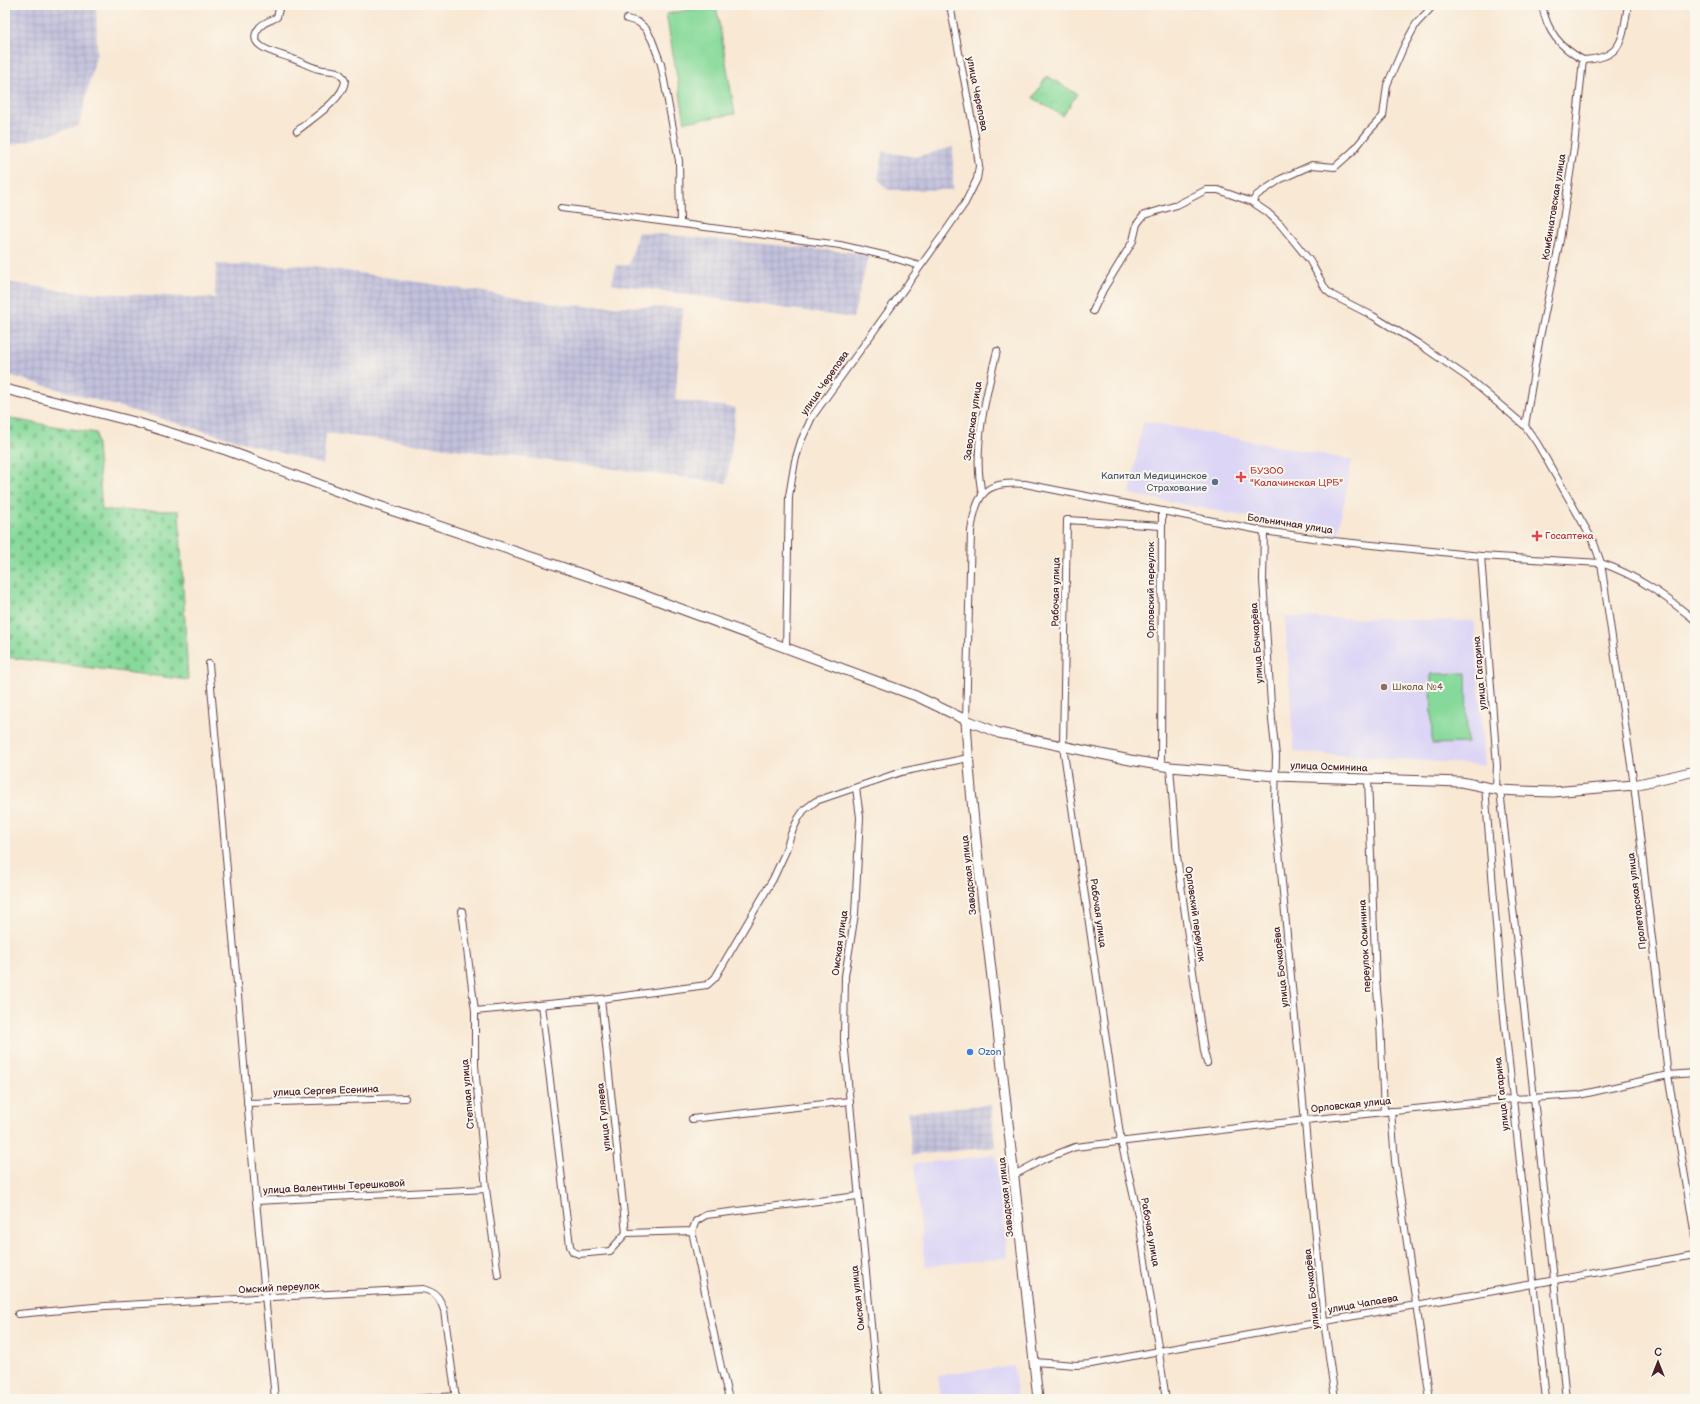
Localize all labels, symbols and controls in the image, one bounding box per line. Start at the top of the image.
street label: улица Черепова [964,56,990,133]
street label: Комбинатовская улица [1540,153,1568,261]
street label: улица Черепова [798,348,852,418]
street label: Заводская улица [961,381,985,461]
place label: БУЗОО "Калачинская ЦРБ" [1250,465,1343,489]
place label: Капитал Медицинское Страхование [1101,470,1207,494]
marker: БУЗОО "Калачинская ЦРБ" [1235,471,1247,483]
marker: Капитал Медицинское Страхование [1210,477,1220,487]
street label: Больничная улица [1246,511,1334,537]
place label: Госаптека [1545,530,1594,542]
marker: Госаптека [1532,531,1542,541]
street label: Орловский переулок [1145,541,1157,638]
street label: Рабочая улица [1049,557,1063,627]
street label: улица Бочкарёва [1248,602,1266,684]
street label: улица Гагарина [1471,635,1489,710]
place label: Школа №4 [1392,681,1443,693]
marker: Школа №4 [1379,682,1389,692]
street label: улица Осминина [1290,760,1368,774]
street label: Заводская улица [959,835,979,915]
street label: Пролетарская улица [1625,852,1649,950]
street label: Орловский переулок [1182,865,1208,963]
street label: Рабочая улица [1087,878,1109,949]
street label: переулок Осминина [1357,899,1373,993]
street label: Омская улица [829,910,851,976]
street label: улица Бочкарёва [1271,926,1291,1008]
place label: Ozon [978,1046,1002,1058]
marker: Ozon [965,1047,975,1057]
street label: улица Гагарина [1492,1056,1512,1132]
street label: Степная улица [459,1058,477,1130]
street label: улица Гуляева [594,1082,614,1152]
street label: улица Сергея Есенина [273,1083,379,1099]
street label: Орловская улица [1310,1095,1392,1115]
street label: Заводская улица [996,1157,1016,1237]
street label: улица Валентины Терешковой [263,1177,406,1197]
street label: Рабочая улица [1138,1197,1162,1268]
street label: улица Бочкарёва [1302,1248,1322,1330]
street label: Омская улица [849,1265,867,1331]
street label: Омский переулок [238,1280,321,1296]
street label: улица Чапаева [1327,1292,1399,1316]
north arrow [1638,1342,1678,1382]
text: С [1654,1346,1662,1359]

